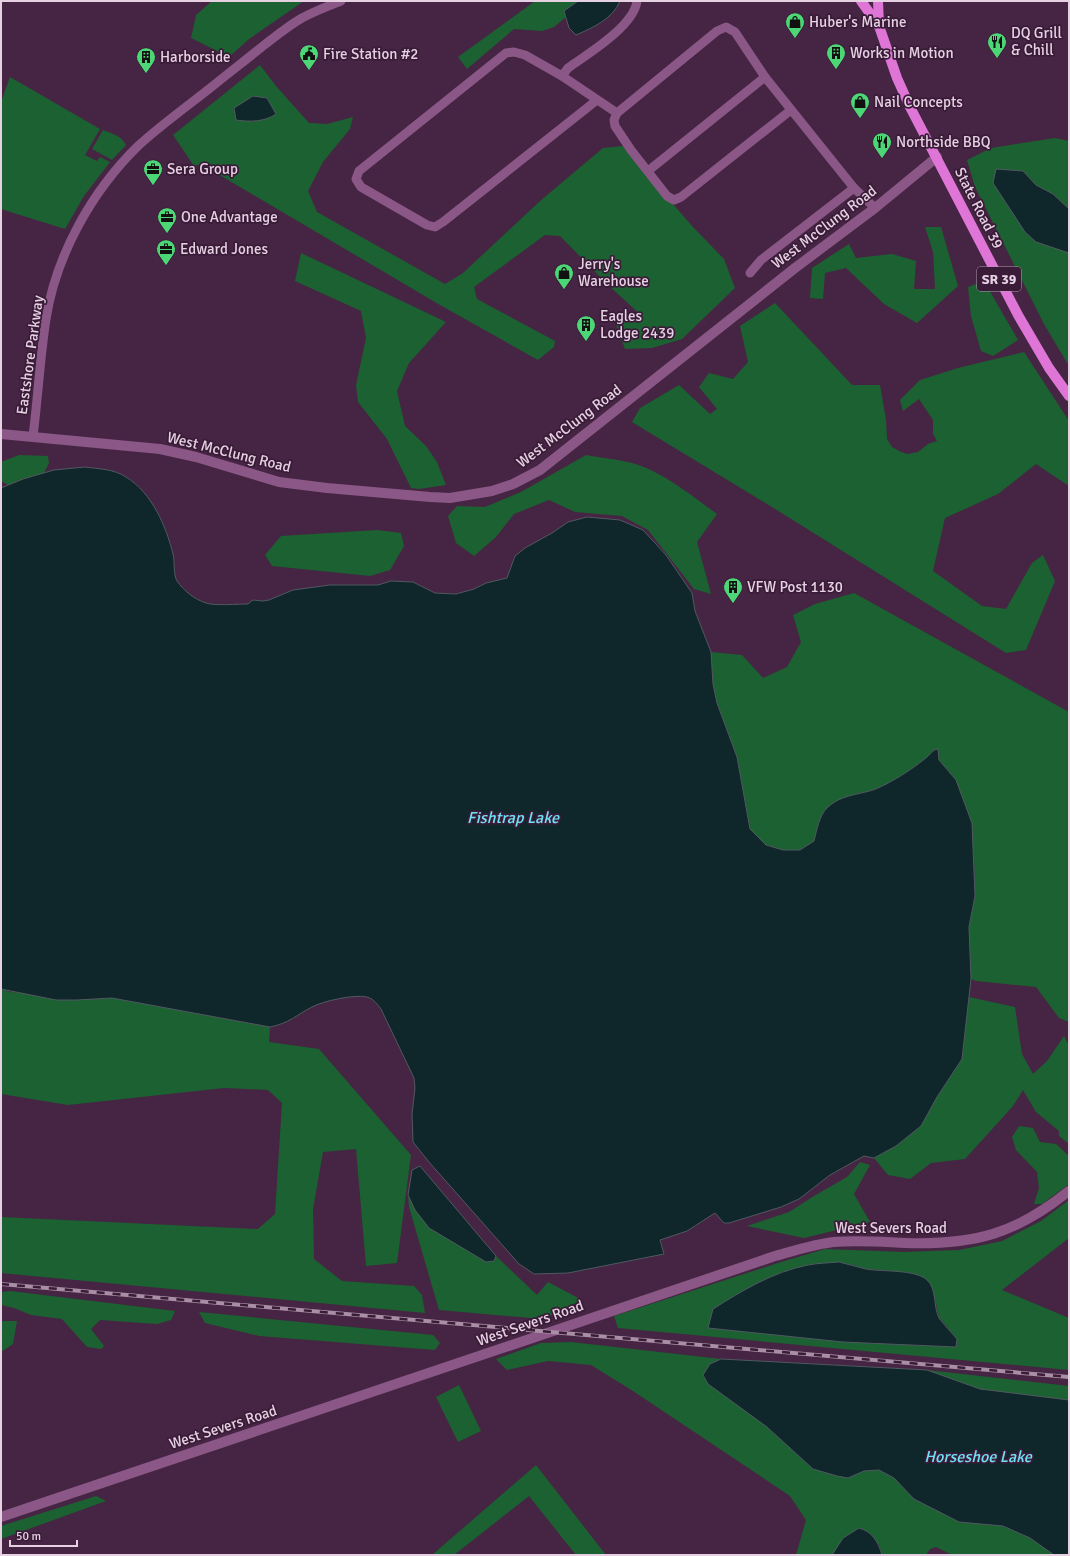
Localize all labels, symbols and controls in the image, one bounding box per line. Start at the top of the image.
shop icon: Huber's Marine [784,11,806,39]
place label: Huber's Marine [809,13,906,31]
place label: DQ Grill & Chill [1011,24,1062,59]
restaurant icon: DQ Grill & Chill [986,31,1008,59]
building icon: Works in Motion [825,42,847,70]
public building icon: Fire Station #2 [298,43,320,71]
place label: Works in Motion [850,44,954,62]
place label: Fire Station #2 [323,45,418,63]
building icon: Harborside [135,46,157,74]
place label: Harborside [160,48,231,66]
shop icon: Nail Concepts [849,91,871,119]
place label: Nail Concepts [874,93,963,111]
restaurant icon: Northside BBQ [871,131,893,159]
place label: Northside BBQ [896,133,991,151]
office icon: Sera Group [142,158,164,186]
place label: Sera Group [167,160,238,178]
street label: State Road 39 [951,164,1007,252]
street label: West McClung Road [768,182,880,272]
office icon: One Advantage [156,206,178,234]
place label: One Advantage [181,208,278,226]
office icon: Edward Jones [155,238,177,266]
place label: Edward Jones [180,240,268,258]
place label: Jerry's Warehouse [578,255,649,290]
shop icon: Jerry's Warehouse [553,262,575,290]
road number: SR 39 [977,267,1021,291]
street label: Eastshore Parkway [13,294,47,416]
place label: Eagles Lodge 2439 [600,307,674,342]
building icon: Eagles Lodge 2439 [575,314,597,342]
street label: West McClung Road [513,381,625,471]
street label: West McClung Road [165,428,293,476]
building icon: VFW Post 1130 [722,576,744,604]
place label: VFW Post 1130 [747,578,843,596]
water label: Fishtrap Lake [467,808,560,828]
street label: West Severs Road [835,1219,947,1237]
street label: West Severs Road [474,1296,586,1350]
street label: West Severs Road [167,1401,279,1453]
water label: Horseshoe Lake [924,1447,1033,1467]
scale bar [10,1522,77,1548]
text: 50 m [16,1529,41,1544]

